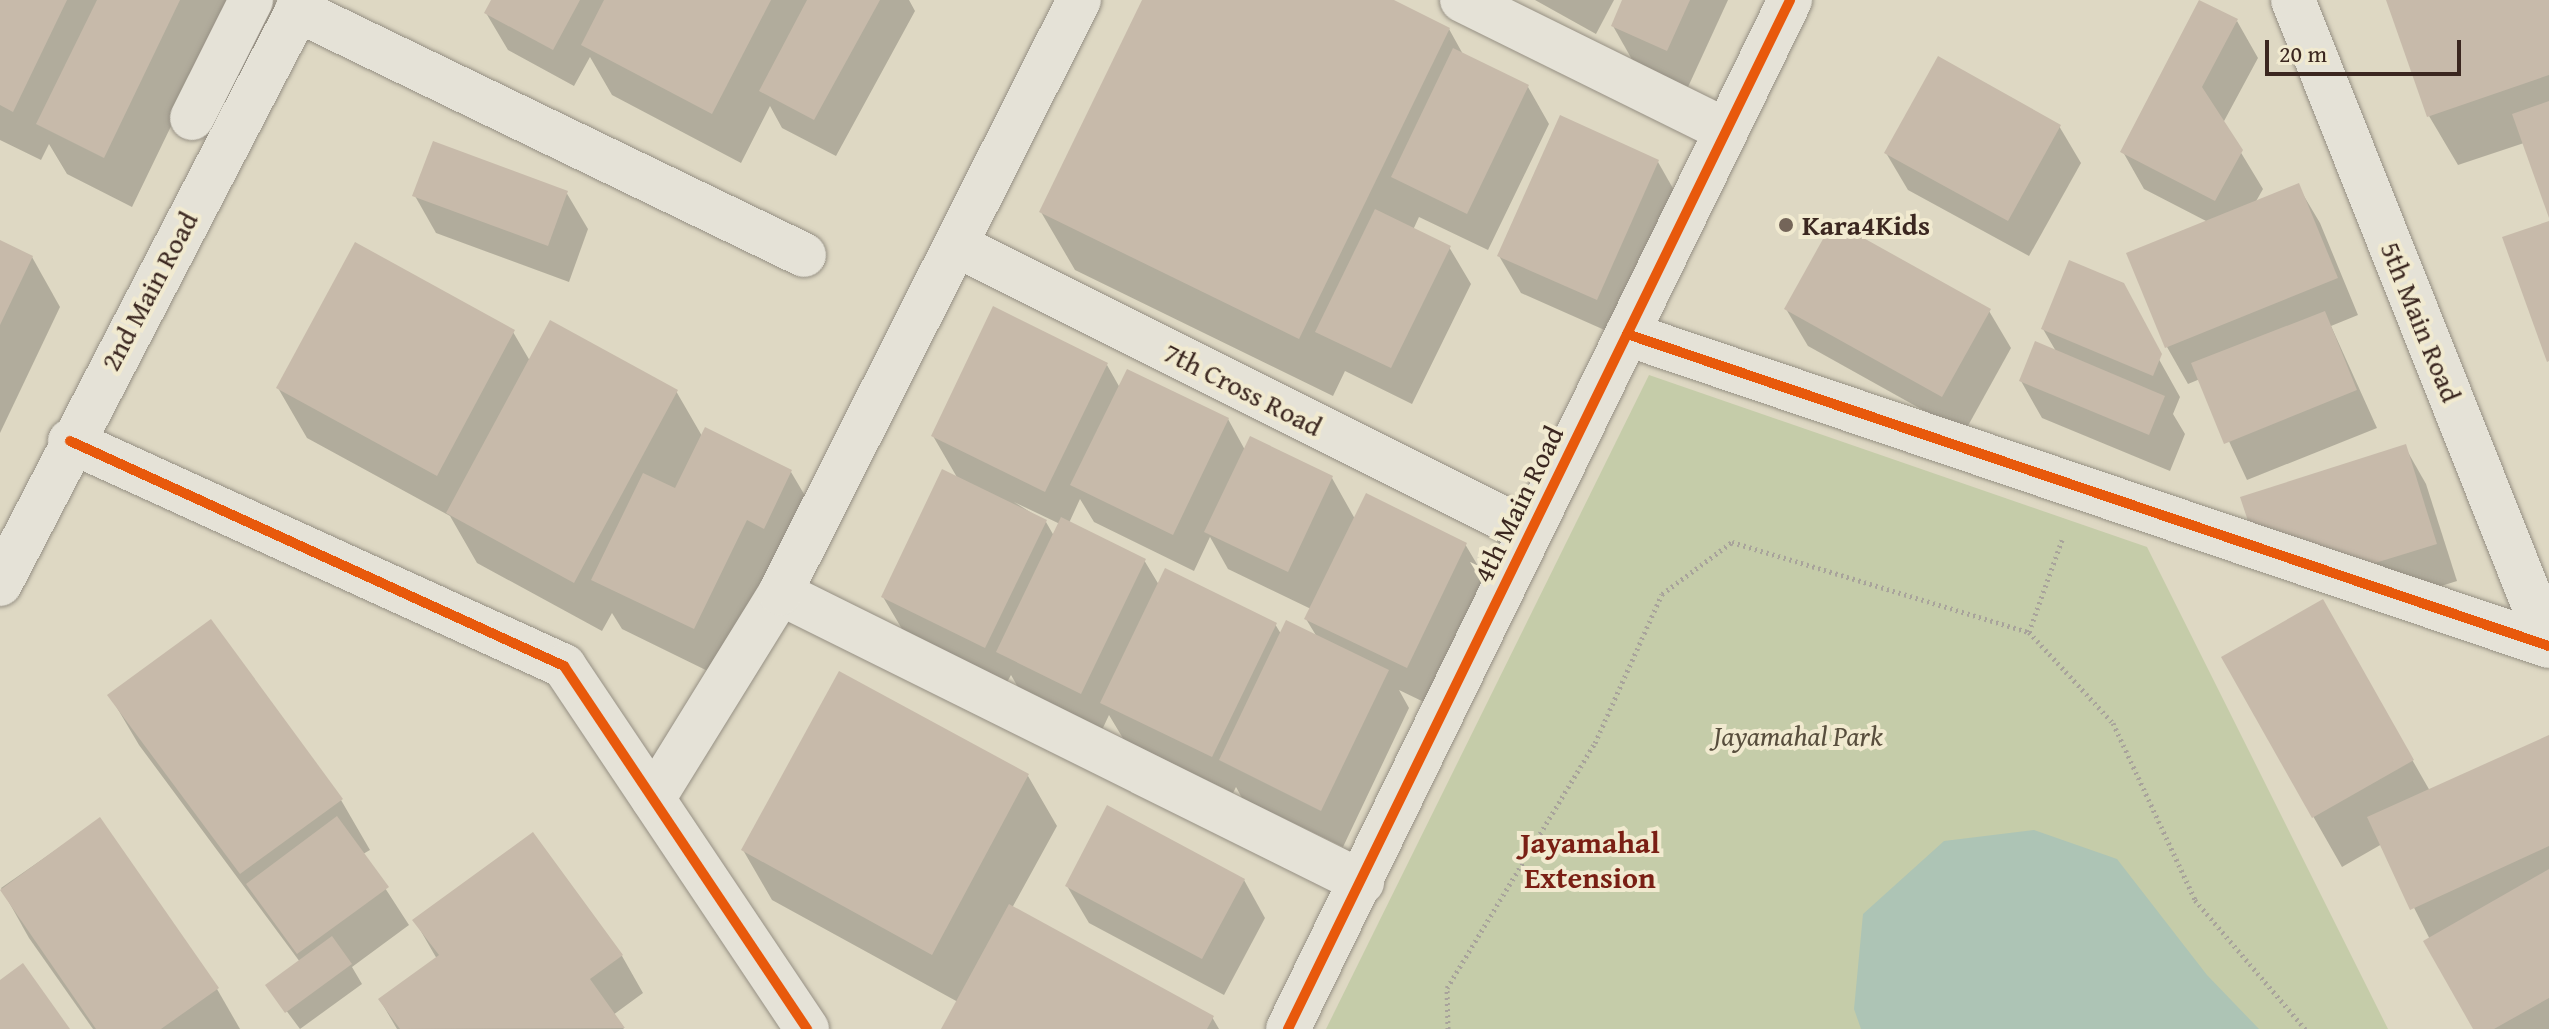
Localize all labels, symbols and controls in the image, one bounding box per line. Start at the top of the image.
scale bar [2269,24,2465,74]
text: 20 m [2279,36,2327,71]
street label: 2nd Main Road [93,206,205,376]
place label: Kara4Kids [1802,208,1930,242]
marker: Kara4Kids [1777,216,1795,234]
street label: 5th Main Road [2374,237,2468,407]
street label: 7th Cross Road [1158,335,1328,443]
street label: 4th Main Road [1466,420,1570,588]
park label: Jayamahal Park [1713,719,1883,753]
district label: Jayamahal Extension [1520,824,1660,894]

